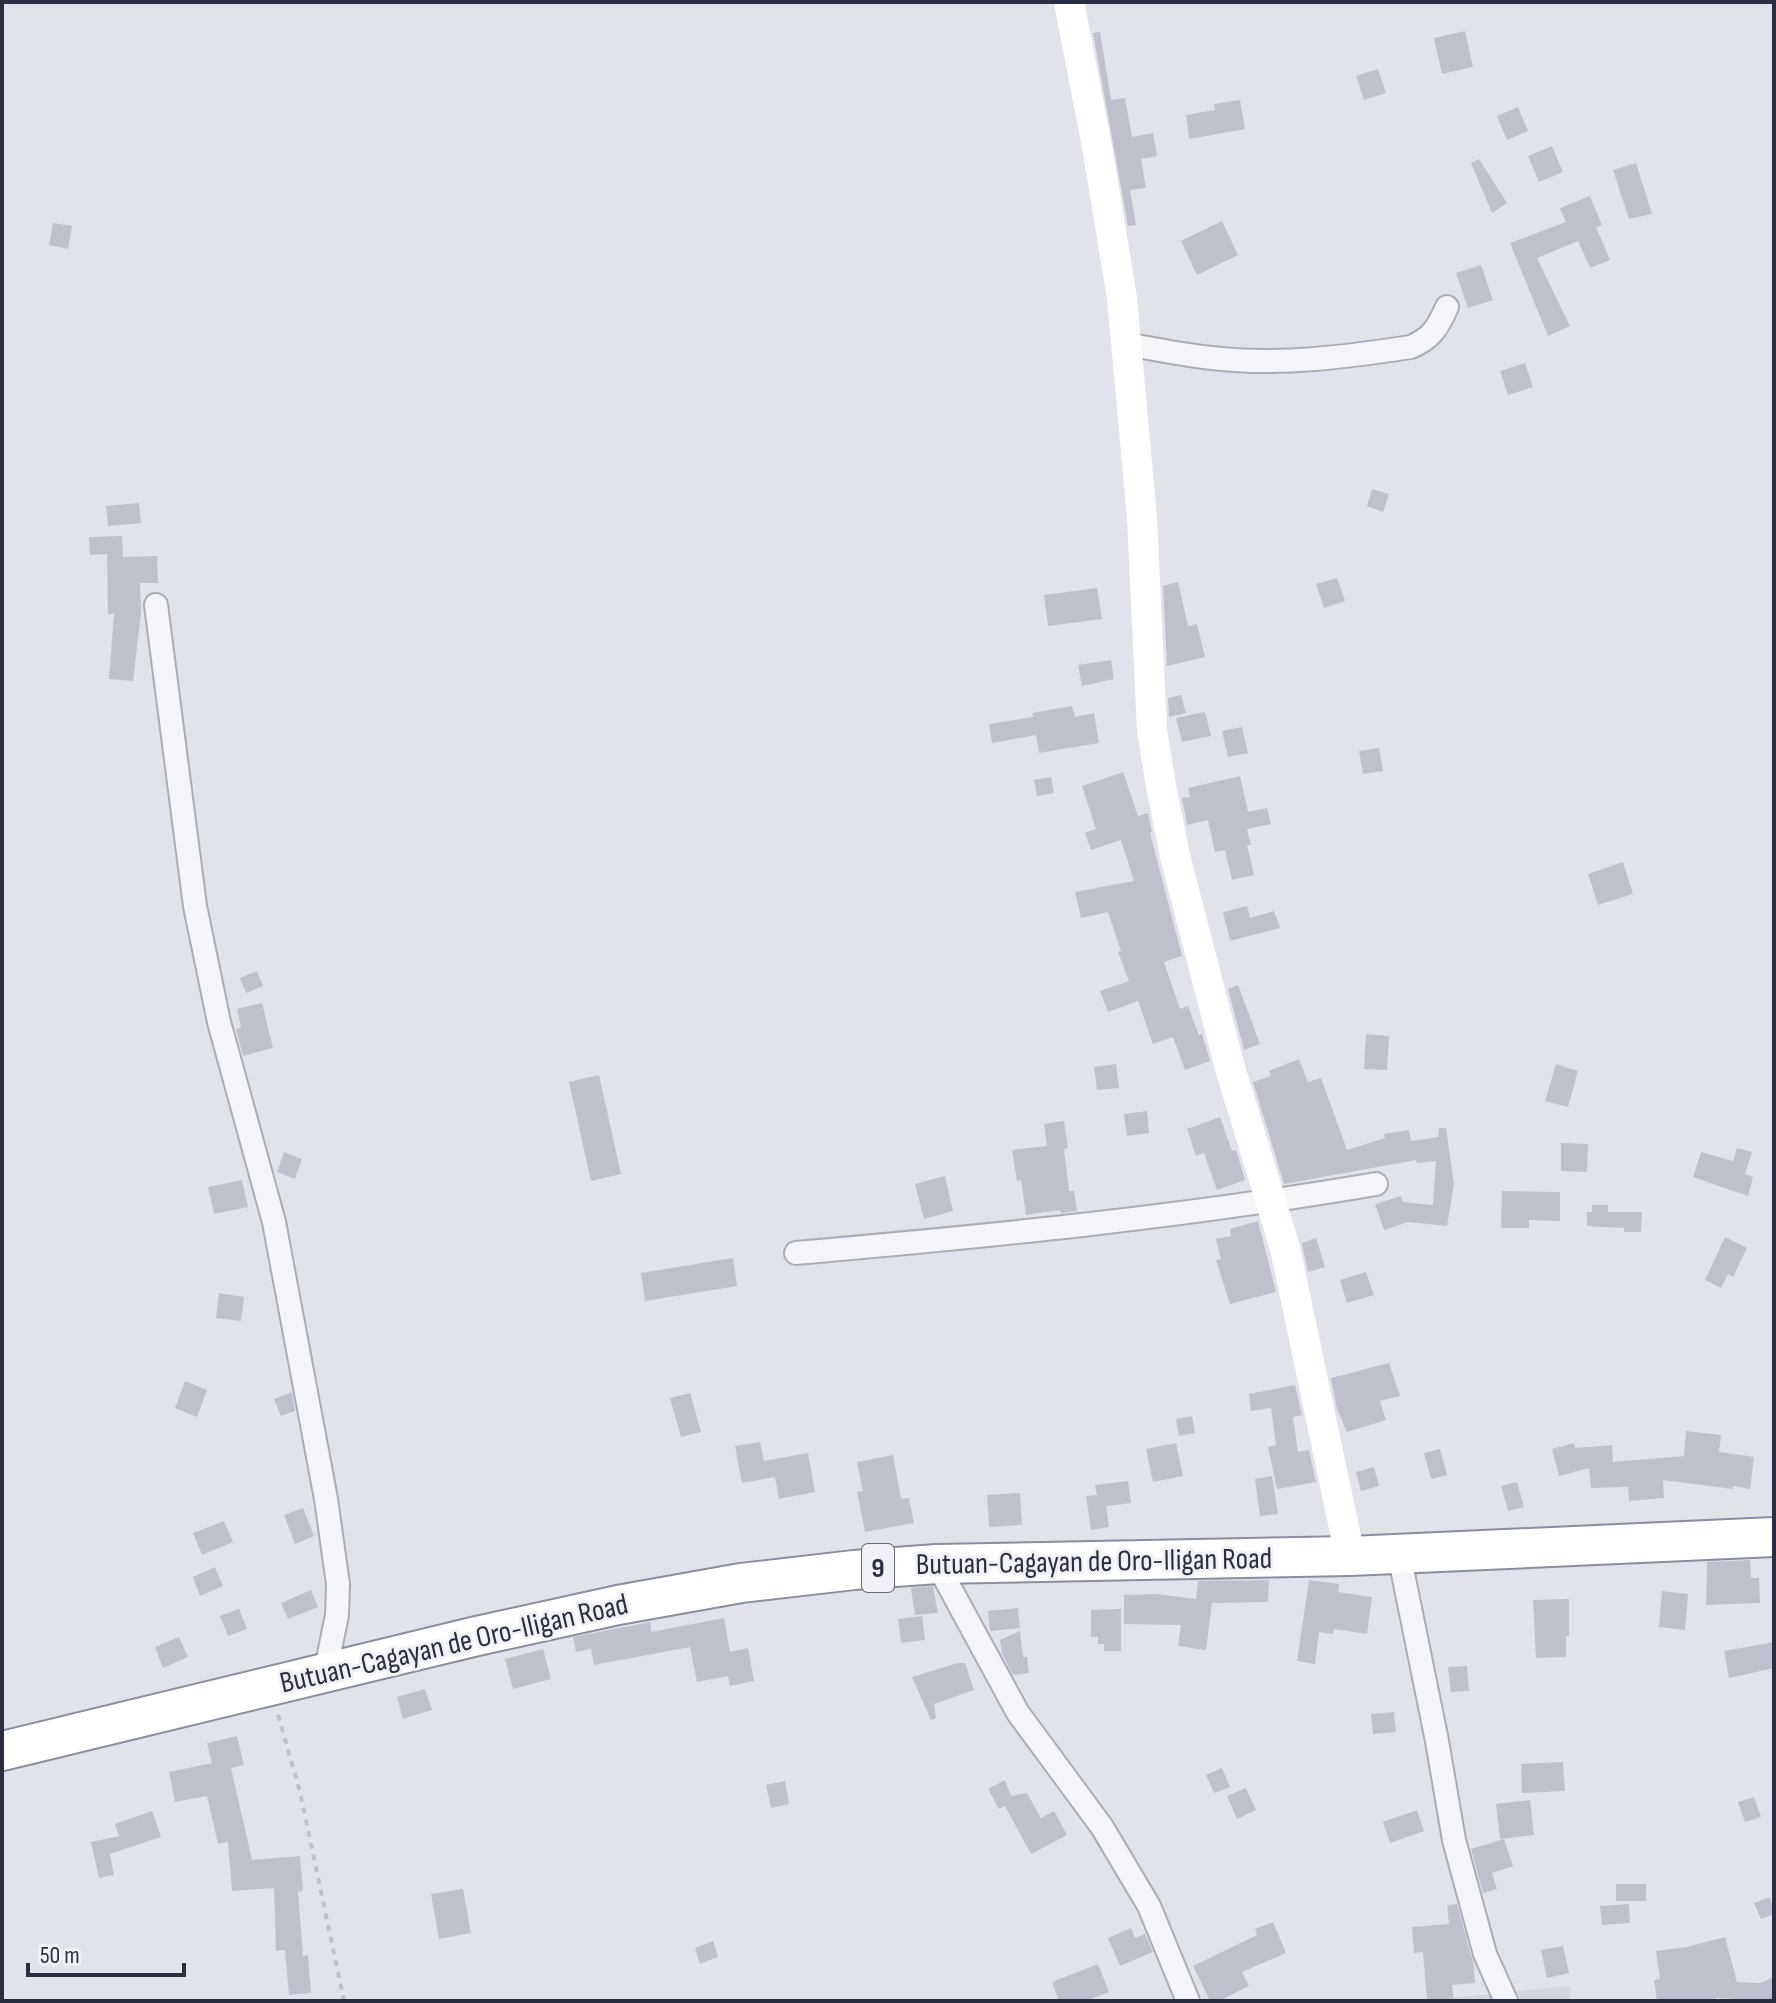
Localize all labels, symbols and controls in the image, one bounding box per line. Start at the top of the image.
street label: Butuan-Cagayan de Oro-Iligan Road [916,1541,1272,1583]
road number: 9 [862,1544,894,1592]
street label: Butuan-Cagayan de Oro-Iligan Road [276,1586,632,1702]
scale bar [28,1927,184,1977]
text: 50 m [40,1941,80,1970]

